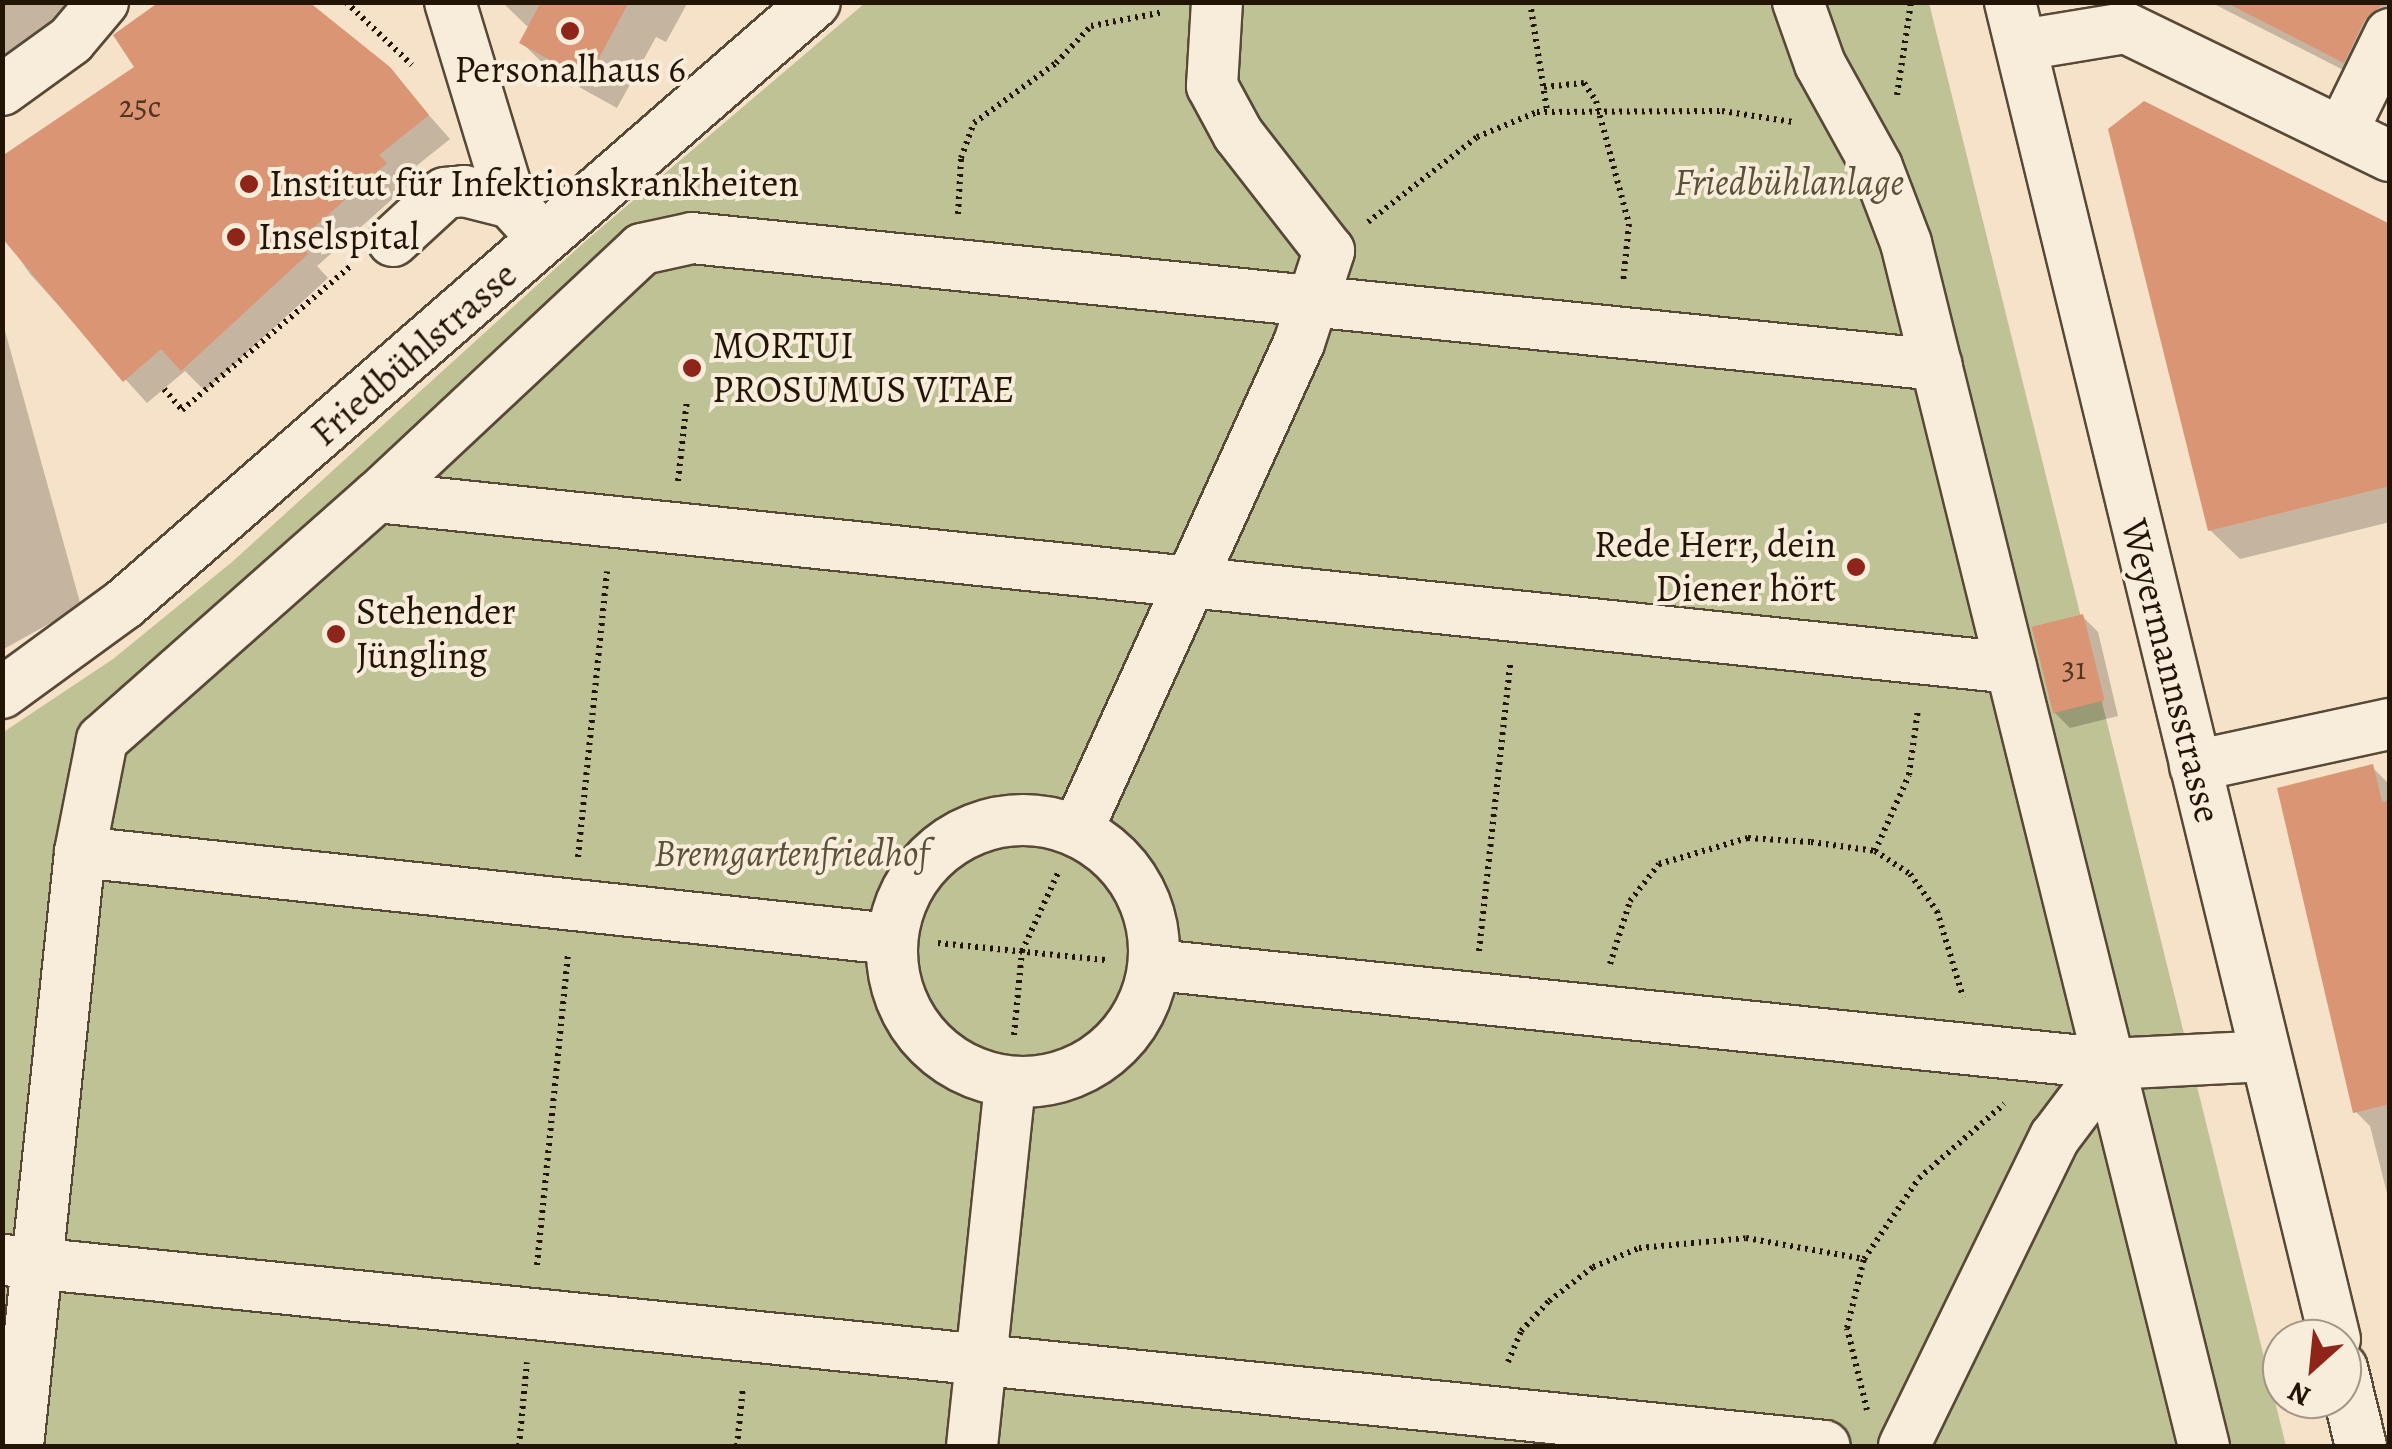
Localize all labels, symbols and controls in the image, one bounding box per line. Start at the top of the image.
marker: Personalhaus 6 [559,20,581,42]
place label: Personalhaus 6 [454,47,686,93]
house number: 25c [119,87,161,125]
park label: Friedbühlanlage [1674,160,1904,206]
place label: Institut für Infektionskrankheiten [269,161,799,207]
marker: Institut für Infektionskrankheiten [238,173,260,195]
place label: Inselspital [258,214,419,260]
marker: Inselspital [223,224,249,250]
street label: Friedbühlstrasse [302,252,526,456]
place label: MORTUI PROSUMUS VITAE [712,323,1014,412]
marker: MORTUI PROSUMUS VITAE [681,357,703,379]
street label: Weyermannsstrasse [2111,515,2231,827]
place label: Rede Herr, dein Diener hört [1593,522,1836,612]
marker: Rede Herr, dein Diener hört [1845,556,1867,578]
place label: Stehender Jüngling [356,589,516,678]
marker: Stehender Jüngling [325,623,347,645]
house number: 31 [2062,649,2086,687]
park label: Bremgartenfriedhof [654,831,928,877]
north arrow [2262,1319,2362,1419]
text: N [2282,1372,2317,1416]

